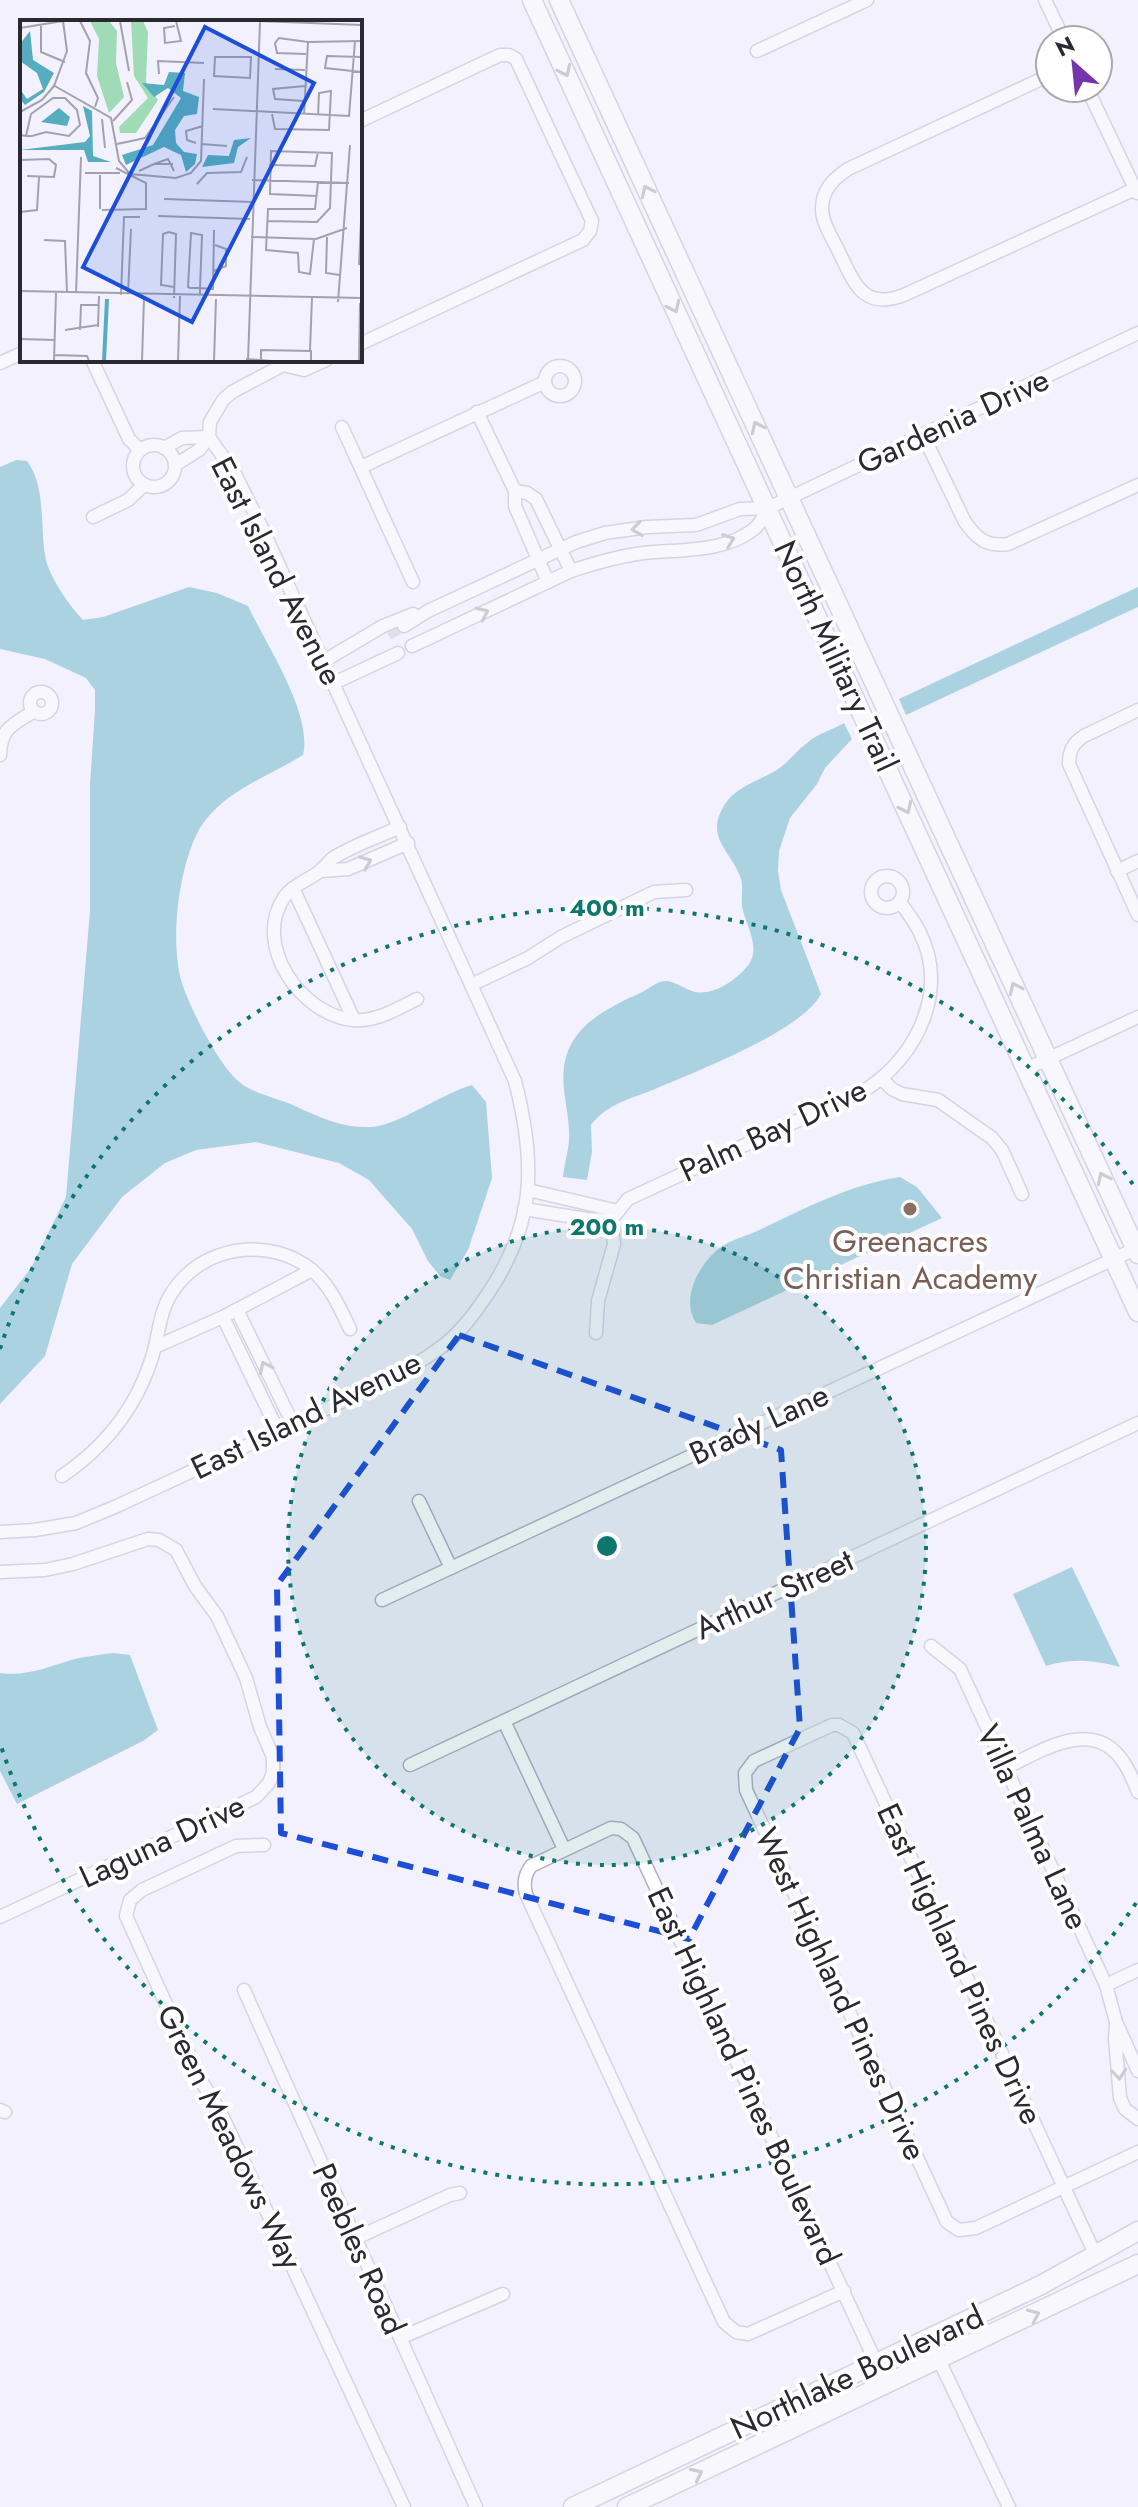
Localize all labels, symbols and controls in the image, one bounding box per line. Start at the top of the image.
inset map [20,20,362,362]
north arrow [1034,24,1114,104]
text: N [1050,28,1080,64]
one-way arrow [555,62,571,77]
one-way arrow [641,185,657,200]
one-way arrow [664,298,680,313]
street label: Gardenia Drive [849,356,1057,486]
one-way arrow [751,421,767,436]
street label: East Island Avenue [200,449,354,693]
one-way arrow [630,520,644,537]
one-way arrow [721,533,735,550]
street label: North Military Trail [762,533,910,779]
one-way arrow [474,607,489,623]
one-way arrow [896,800,912,814]
one-way arrow [358,855,372,871]
text: 400 m [569,890,645,925]
one-way arrow [1009,982,1025,997]
street label: Palm Bay Drive [672,1067,874,1193]
one-way arrow [1096,1171,1112,1186]
marker: Greenacres Christian Academy [901,1200,919,1218]
text: 200 m [570,1209,644,1244]
place label: Greenacres Christian Academy [783,1218,1038,1301]
street label: East Island Avenue [183,1339,429,1491]
one-way arrow [259,1361,275,1375]
street label: Brady Lane [682,1372,836,1476]
centre of rings [593,1532,621,1560]
street label: Arthur Street [687,1537,861,1651]
street label: Villa Palma Lane [965,1717,1101,1937]
street label: Laguna Drive [72,1783,252,1899]
street label: East Highland Pines Drive [865,1796,1055,2132]
street label: West Highland Pines Drive [744,1820,938,2168]
street label: East Highland Pines Boulevard [636,1879,852,2273]
street label: Green Meadows Way [146,1997,315,2278]
one-way arrow [1110,2068,1127,2081]
street label: Peebles Road [301,2156,417,2342]
street label: Northlake Boulevard [723,2293,991,2451]
one-way arrow [1026,2309,1040,2325]
one-way arrow [689,2468,704,2484]

